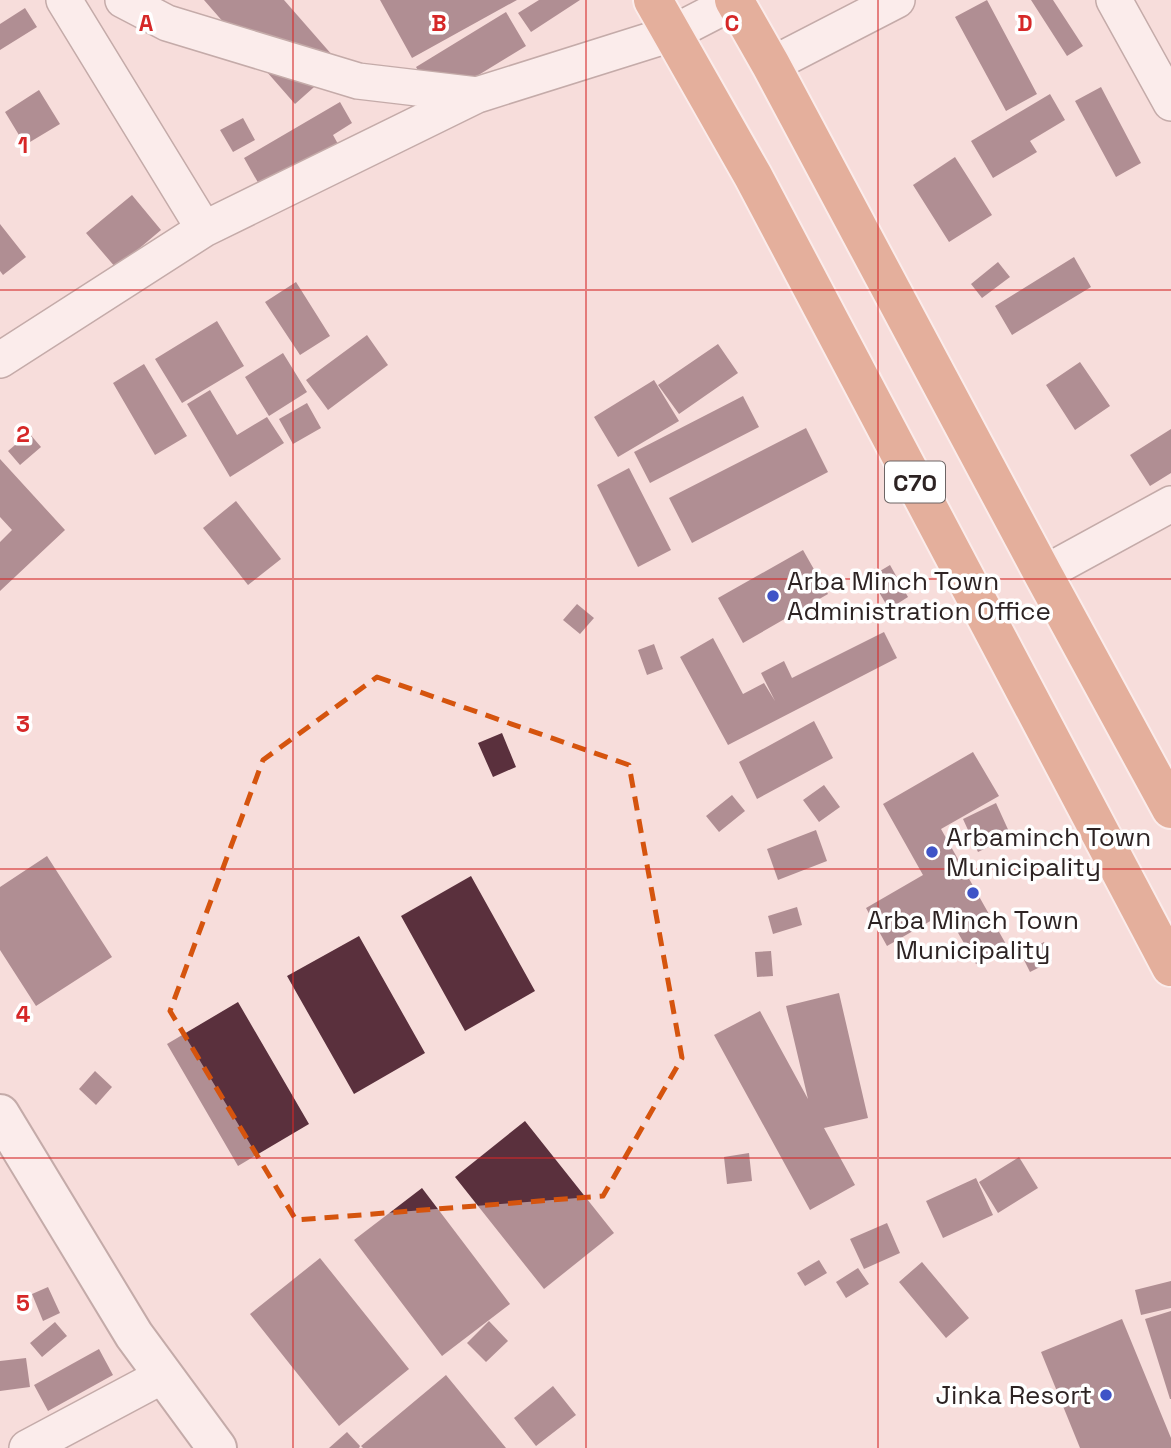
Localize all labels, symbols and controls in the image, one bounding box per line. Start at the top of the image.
text: A [139,8,154,38]
text: B [431,8,447,38]
text: C [725,8,739,38]
text: D [1017,8,1033,38]
text: 1 [18,130,28,160]
text: 2 [16,419,30,449]
road number: C70 [885,462,945,503]
place label: Arba Minch Town Administration Office [787,564,1051,628]
marker: Arba Minch Town Administration Office [765,588,781,604]
text: 3 [16,709,30,739]
place label: Arbaminch Town Municipality [946,820,1151,884]
marker: Arbaminch Town Municipality [924,844,940,860]
marker: Arba Minch Town Municipality [965,885,981,901]
place label: Arba Minch Town Municipality [867,903,1079,967]
text: 4 [16,999,31,1029]
text: 5 [16,1288,30,1318]
place label: Jinka Resort [936,1378,1092,1412]
marker: Jinka Resort [1098,1387,1114,1403]

